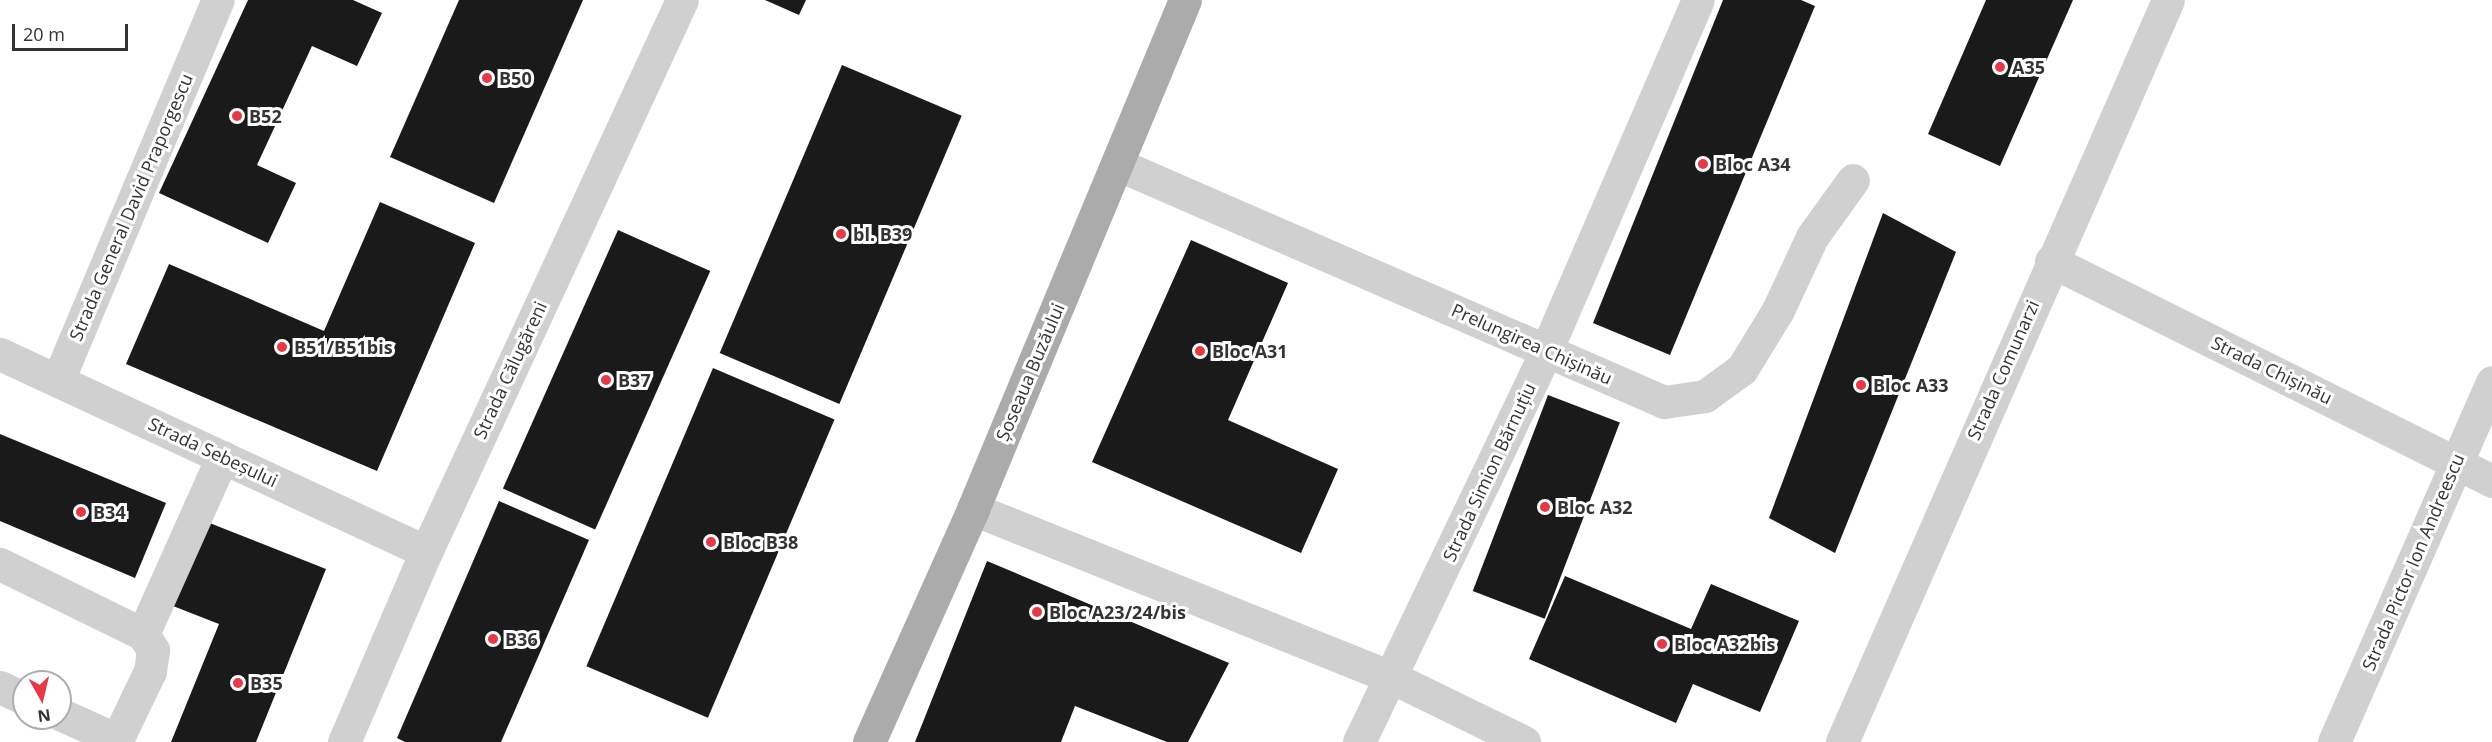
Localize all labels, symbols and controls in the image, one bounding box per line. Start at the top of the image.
scale bar [15,12,130,50]
text: 20 m [23,22,65,46]
place label: A35 [2012,56,2045,78]
marker: A35 [1993,60,2007,74]
place label: B50 [499,67,532,89]
street label: Strada General David Praporgescu [65,70,197,344]
marker: B50 [480,71,494,85]
place label: B52 [249,105,282,127]
marker: B52 [230,109,244,123]
place label: Bloc A34 [1715,153,1791,175]
marker: Bloc A34 [1696,157,1710,171]
place label: bl. B39 [853,223,912,245]
marker: bl. B39 [834,227,848,241]
street label: Strada Comunarzi [1963,297,2043,443]
street label: Strada Călugăreni [469,298,551,442]
street label: Prelungirea Chișinău [1448,299,1616,389]
street label: Șoseaua Buzăului [991,300,1069,444]
street label: Strada Chișinău [2208,331,2336,409]
place label: B51/B51bis [294,336,393,358]
marker: B51/B51bis [275,340,289,354]
place label: Bloc A31 [1212,340,1288,362]
marker: Bloc A31 [1193,344,1207,358]
place label: B37 [618,369,651,391]
marker: B37 [599,373,613,387]
place label: Bloc A33 [1873,374,1949,396]
marker: Bloc A33 [1854,378,1868,392]
street label: Strada Simion Bărnuțiu [1438,379,1540,565]
street label: Strada Sebeșului [145,413,281,491]
street label: Strada Pictor Ion Andreescu [2357,450,2469,674]
place label: Bloc A32 [1557,496,1633,518]
marker: Bloc A32 [1538,500,1552,514]
place label: B34 [93,501,126,523]
marker: B34 [74,505,88,519]
place label: Bloc B38 [723,531,798,553]
marker: Bloc B38 [704,535,718,549]
place label: Bloc A23/24/bis [1049,601,1186,623]
marker: Bloc A23/24/bis [1030,605,1044,619]
place label: B36 [505,628,538,650]
marker: B36 [486,632,500,646]
place label: Bloc A32bis [1674,633,1775,655]
marker: Bloc A32bis [1655,637,1669,651]
north arrow [12,670,72,730]
place label: B35 [250,672,283,694]
marker: B35 [231,676,245,690]
text: N [36,704,52,728]

